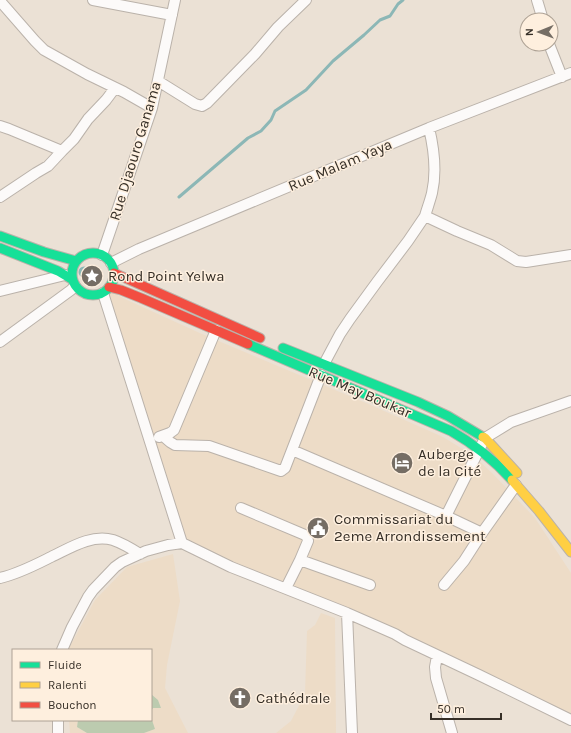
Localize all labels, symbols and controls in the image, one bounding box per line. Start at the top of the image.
north arrow [519,12,559,52]
text: N [523,28,536,36]
street label: Rue Djaouro Ganama [105,79,165,223]
street label: Rue Malam Yaya [285,135,395,195]
place icon: Rond Point Yelwa [79,263,105,289]
place label: Rond Point Yelwa [108,267,224,285]
street label: Rue May Boukar [306,362,415,422]
place label: Auberge de la Cité [418,445,481,480]
hotel icon: Auberge de la Cité [389,450,415,476]
place label: Commissariat du 2eme Arrondissement [334,510,486,545]
public building icon: Commissariat du 2eme Arrondissement [305,515,331,541]
legend [12,649,152,721]
text: Fluide [48,658,82,672]
text: Ralenti [48,678,87,692]
church icon: Cathédrale [227,685,253,711]
place label: Cathédrale [256,689,330,707]
scale bar [431,695,501,721]
text: Bouchon [48,698,97,712]
text: 50 m [437,702,465,716]

